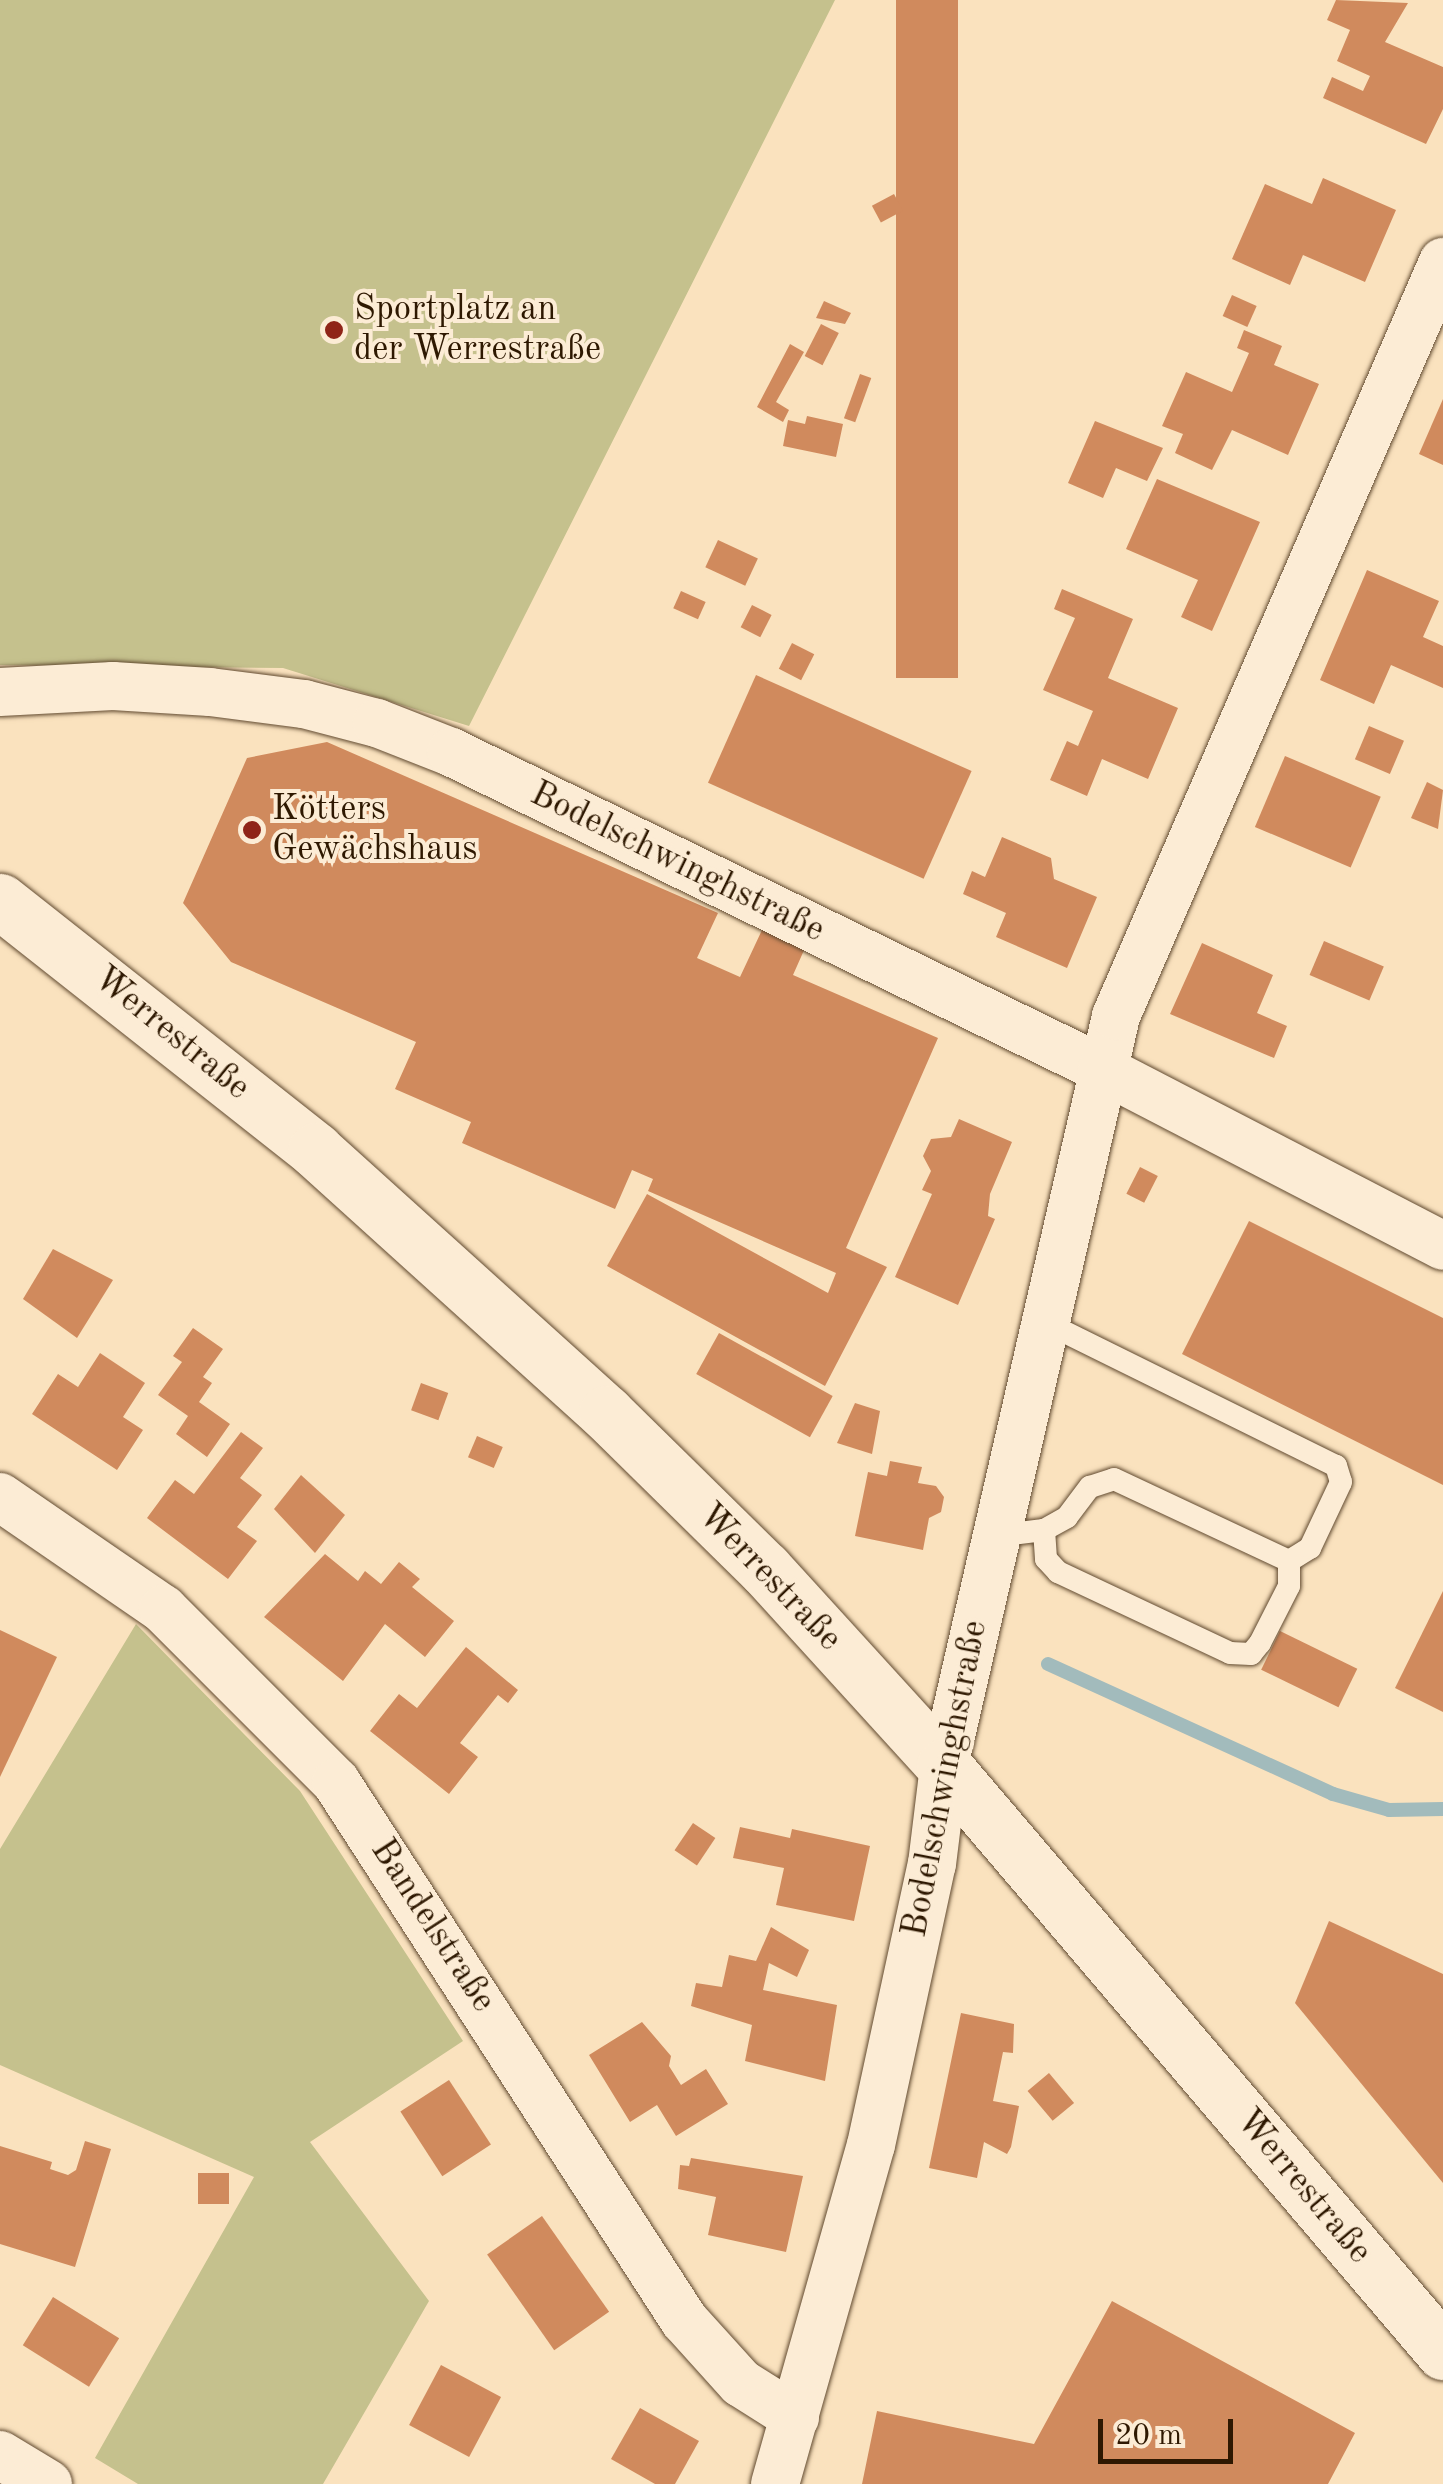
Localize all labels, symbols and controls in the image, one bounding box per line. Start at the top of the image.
place label: Sportplatz an der Werrestraße [354,289,601,371]
marker: Sportplatz an der Werrestraße [323,319,345,341]
street label: Bodelschwinghstraße [523,774,831,952]
place label: Kötters Gewächshaus [272,789,477,871]
marker: Kötters Gewächshaus [241,819,263,841]
street label: Werrestraße [85,958,257,1110]
street label: Werrestraße [688,1496,850,1660]
street label: Bodelschwinghstraße [895,1617,997,1941]
street label: Bandelstraße [361,1832,503,2020]
street label: Werrestraße [1226,2101,1380,2273]
scale bar [1103,2399,1238,2461]
text: 20 m [1115,2421,1182,2451]

